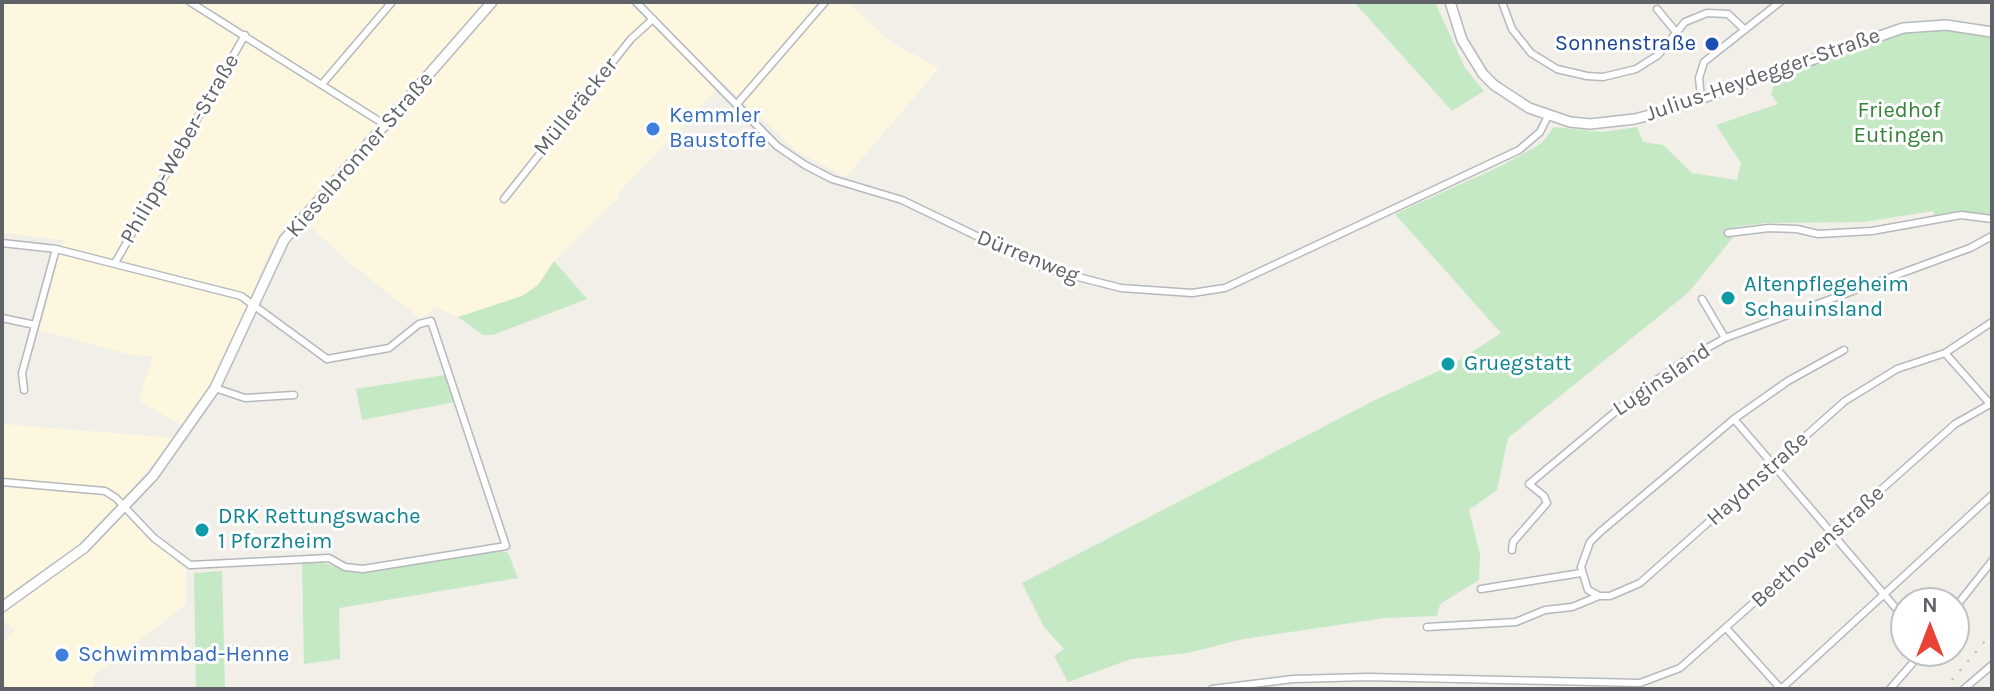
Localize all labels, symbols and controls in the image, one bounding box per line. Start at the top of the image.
street label: Julius-Heydegger-Straße [1642,22,1884,128]
place label: Sonnenstraße [1555,31,1696,57]
marker: Sonnenstraße [1703,35,1721,53]
street label: Philipp-Weber-Straße [115,49,245,249]
street label: Mülleräcker [528,53,624,161]
street label: Kieselbronner Straße [281,67,439,243]
park label: Friedhof Eutingen [1854,98,1944,150]
place label: Kemmler Baustoffe [669,103,766,154]
marker: Kemmler Baustoffe [644,120,662,138]
street label: Dürrenweg [973,225,1083,289]
place label: Altenpflegeheim Schauinsland [1744,272,1909,324]
marker: Altenpflegeheim Schauinsland [1719,289,1737,307]
street label: Luginsland [1608,338,1716,422]
place label: Gruegstatt [1464,351,1572,377]
marker: Gruegstatt [1439,355,1457,373]
street label: Haydnstraße [1702,426,1814,532]
street label: Beethovenstraße [1746,480,1890,614]
place label: DRK Rettungswache 1 Pforzheim [218,504,420,556]
marker: DRK Rettungswache 1 Pforzheim [193,521,211,539]
north arrow [1890,587,1970,667]
text: N [1922,592,1938,618]
place label: Schwimmbad-Henne [78,642,289,668]
marker: Schwimmbad-Henne [53,646,71,664]

